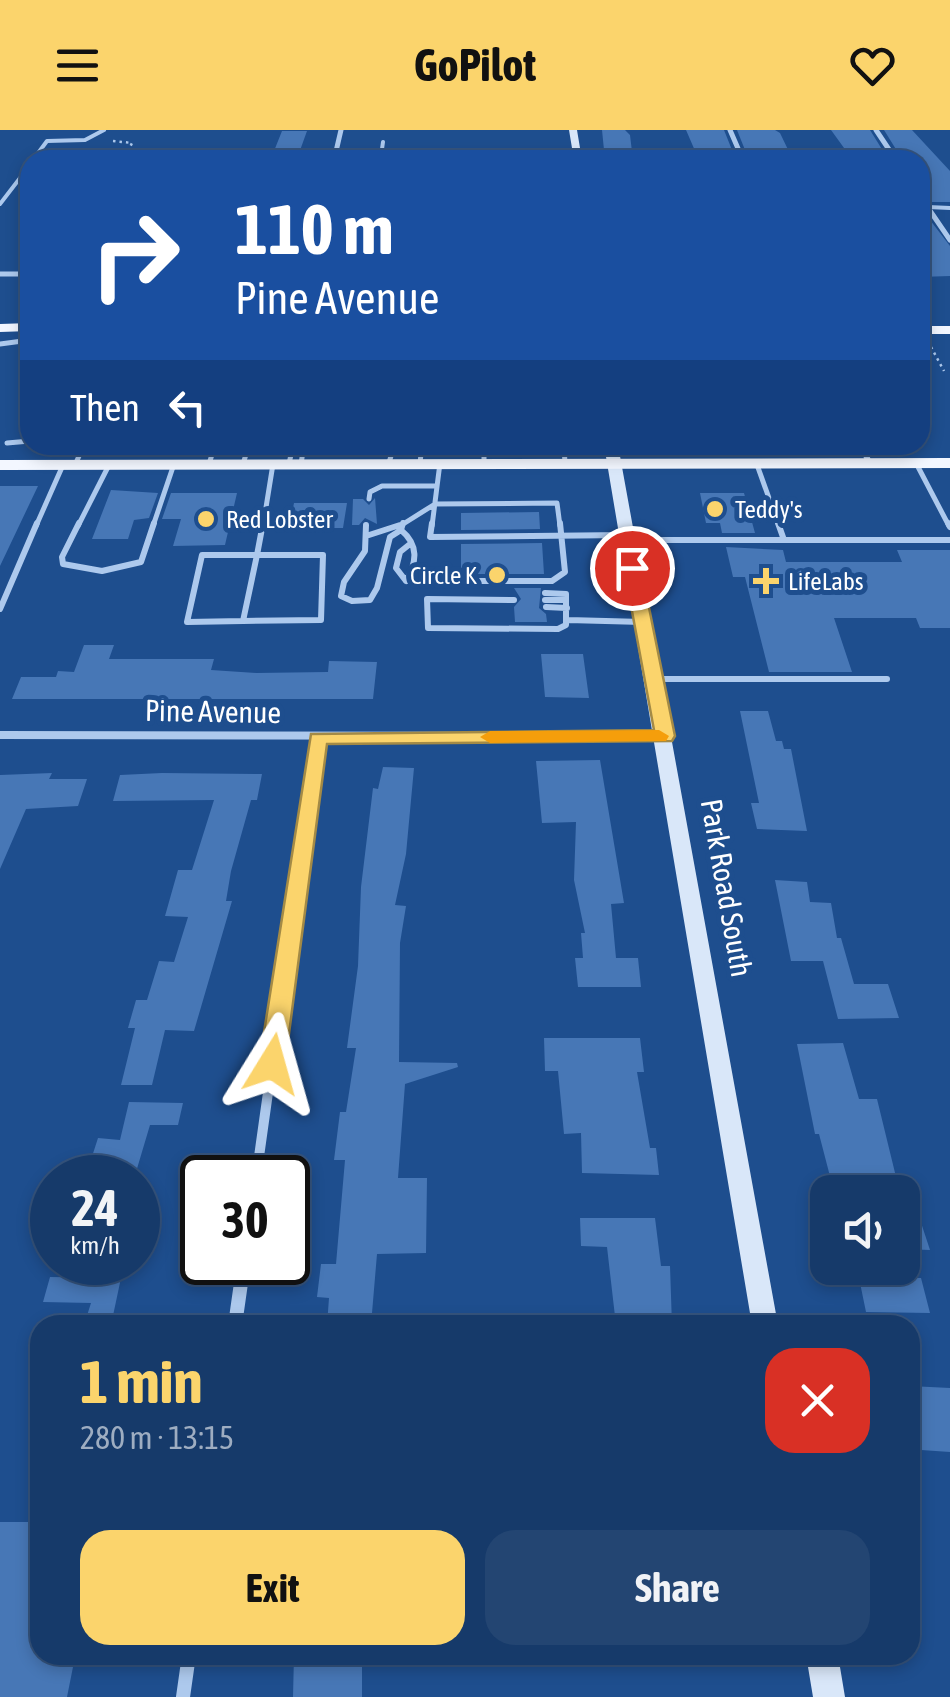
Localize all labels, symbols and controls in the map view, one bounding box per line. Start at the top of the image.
icon: menu [50,38,105,93]
icon: heart [845,38,900,93]
text: GoPilot [414,39,536,91]
text: 110 m [235,189,394,269]
icon: right [70,190,200,320]
text: Pine Avenue [235,272,439,324]
icon: left [160,380,215,435]
text: Then [70,386,140,429]
place label: Teddy's [735,495,803,523]
marker: Teddy's [704,498,726,520]
place label: Red Lobster [226,505,333,533]
marker: Red Lobster [195,508,217,530]
pin [590,526,675,611]
icon: arrive [605,541,660,596]
place label: Circle K [410,561,477,589]
marker: Circle K [486,564,508,586]
place label: LifeLabs [788,567,864,595]
marker: LifeLabs [753,568,779,594]
street label: Pine Avenue [145,693,281,729]
street label: Park Road South [695,796,759,979]
position arrow [220,1012,324,1116]
speed limit sign: 30 [180,1155,310,1285]
map controls [810,1175,920,1285]
button: sound [810,1175,920,1285]
text: 24 [71,1179,118,1237]
text: km/h [70,1231,120,1259]
text: 1 min [80,1347,203,1416]
button: close [765,1348,870,1453]
text: 280 m · 13:15 [80,1419,234,1456]
button: Exit [80,1530,465,1645]
button: Share [485,1530,870,1645]

